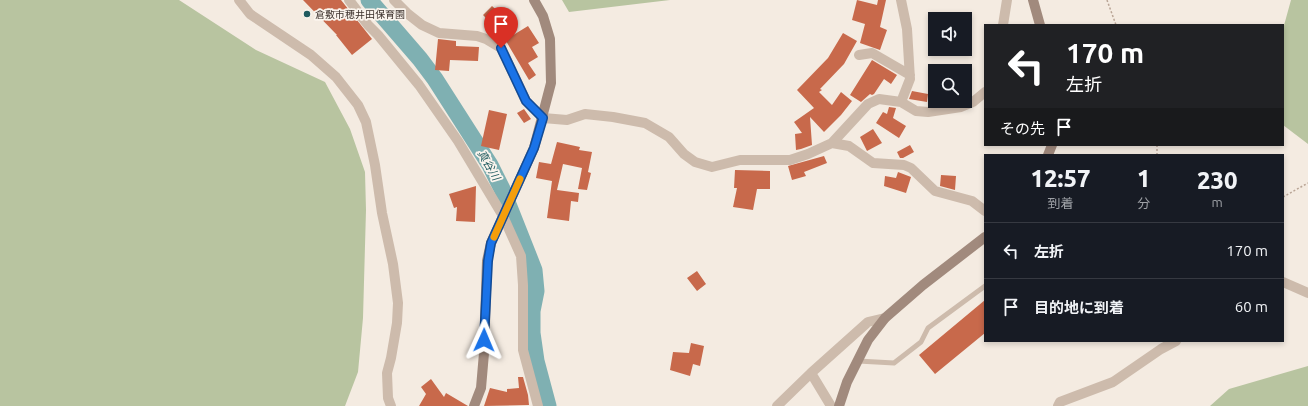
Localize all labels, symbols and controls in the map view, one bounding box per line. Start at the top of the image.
pin [484,7.0,518,48]
marker: 倉敷市穂井田保育園 [302,9,312,19]
place label: 倉敷市穂井田保育園 [315,9,405,20]
map controls [928,12,972,108]
button: sound [928,12,972,56]
icon: arrive [490,13,512,35]
text: 170 m [1066,37,1144,68]
icon: left [1000,40,1052,92]
button: search [928,64,972,108]
text: 左折 [1066,74,1102,94]
icon: arrive [1053,116,1075,138]
text: その先 [1000,120,1045,137]
water label: 真谷川 [476,148,503,183]
text: 12:57 [1030,165,1091,192]
text: 1 [1137,165,1150,192]
text: 230 [1197,167,1238,194]
text: m [1212,195,1223,209]
text: 到着 [1047,196,1073,210]
text: 分 [1137,196,1150,210]
icon: left [1000,240,1022,262]
text: 170 m [1226,242,1268,259]
text: 左折 [1034,243,1064,260]
icon: arrive [1000,296,1022,318]
text: 60 m [1235,298,1268,315]
text: 目的地に到着 [1034,299,1124,316]
position arrow [463,319,505,361]

